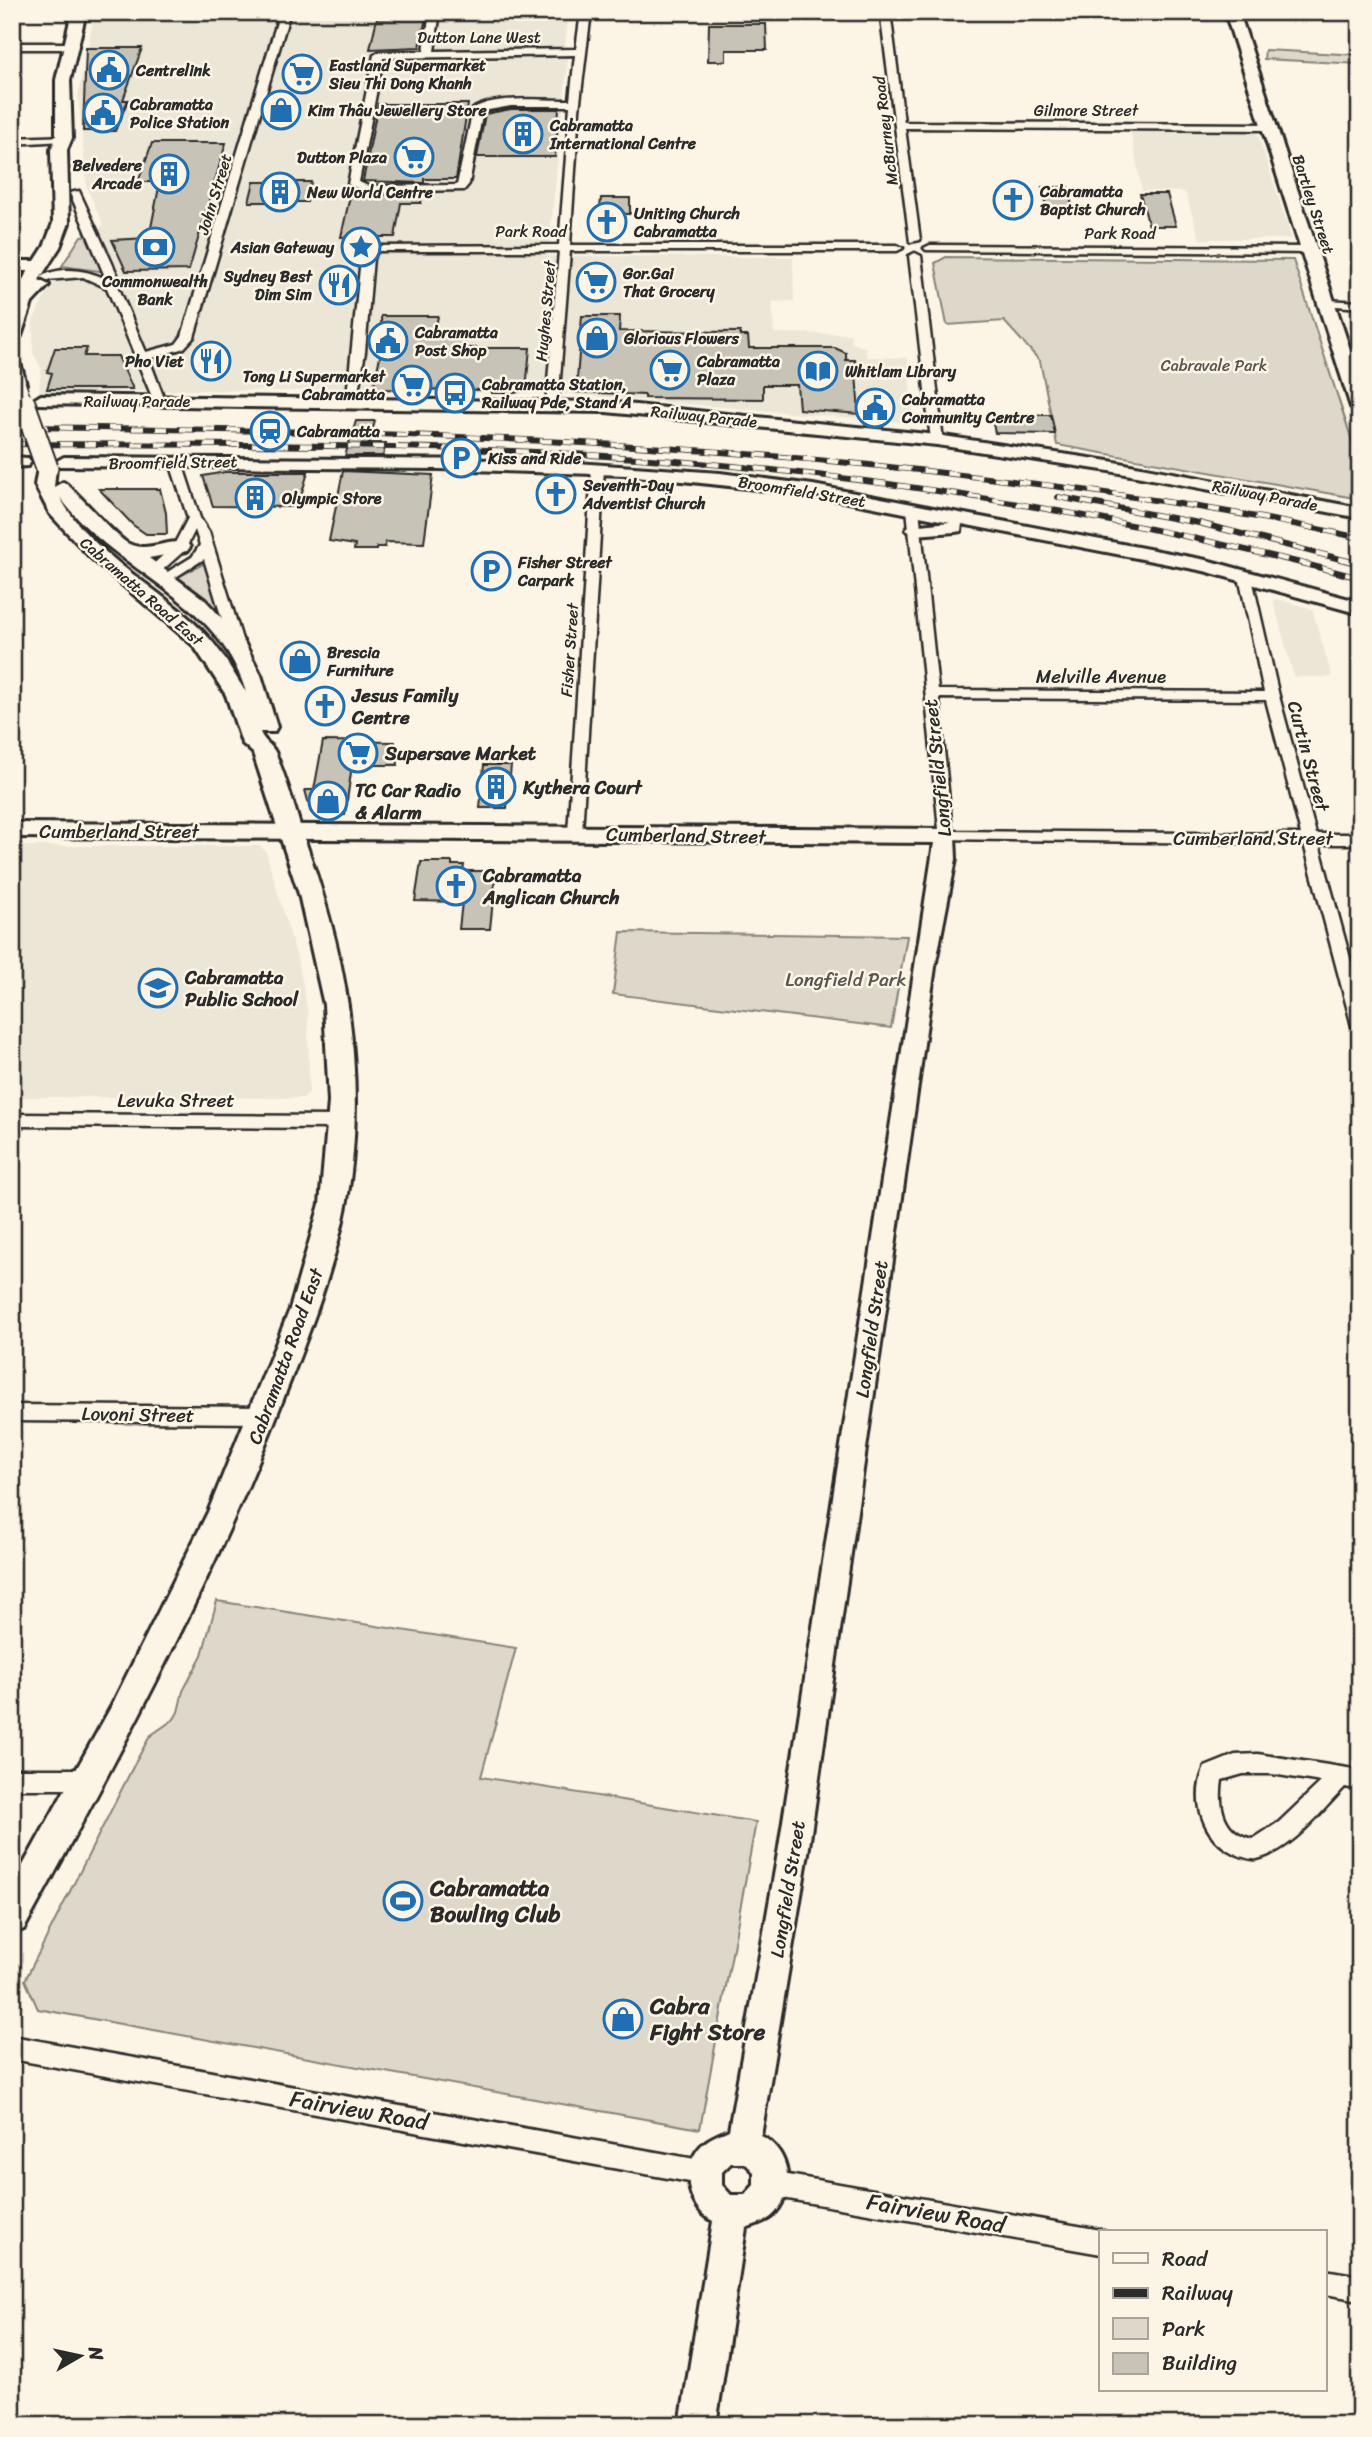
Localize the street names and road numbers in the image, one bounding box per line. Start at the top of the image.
street label: Dutton Lane West [417,23,541,52]
street label: McBurney Road [864,73,907,187]
street label: Gilmore Street [1034,96,1139,125]
street label: John Street [188,150,241,239]
street label: Bartley Street [1284,150,1343,258]
street label: Park Road [495,217,568,246]
street label: Park Road [1084,219,1157,248]
street label: Hughes Street [527,259,564,363]
street label: Railway Parade [84,387,191,416]
street label: Railway Parade [649,397,759,437]
street label: Broomfield Street [108,447,238,478]
street label: Broomfield Street [736,467,868,516]
street label: Railway Parade [1210,471,1320,520]
street label: Cabramatta Road East [73,529,211,654]
street label: Fisher Street [552,602,587,698]
street label: Melville Avenue [1036,660,1166,693]
street label: Longfield Street [914,697,961,838]
street label: Curtin Street [1278,697,1339,816]
street label: Cumberland Street [39,815,200,848]
street label: Cumberland Street [606,818,767,853]
street label: Cumberland Street [1173,822,1334,855]
street label: Levuka Street [117,1084,235,1117]
street label: Longfield Street [846,1258,897,1400]
street label: Cabramatta Road East [238,1262,333,1449]
street label: Lovoni Street [81,1397,195,1432]
street label: Longfield Street [760,1818,815,1960]
street label: Fairview Road [286,2078,433,2143]
street label: Fairview Road [863,2181,1010,2246]

